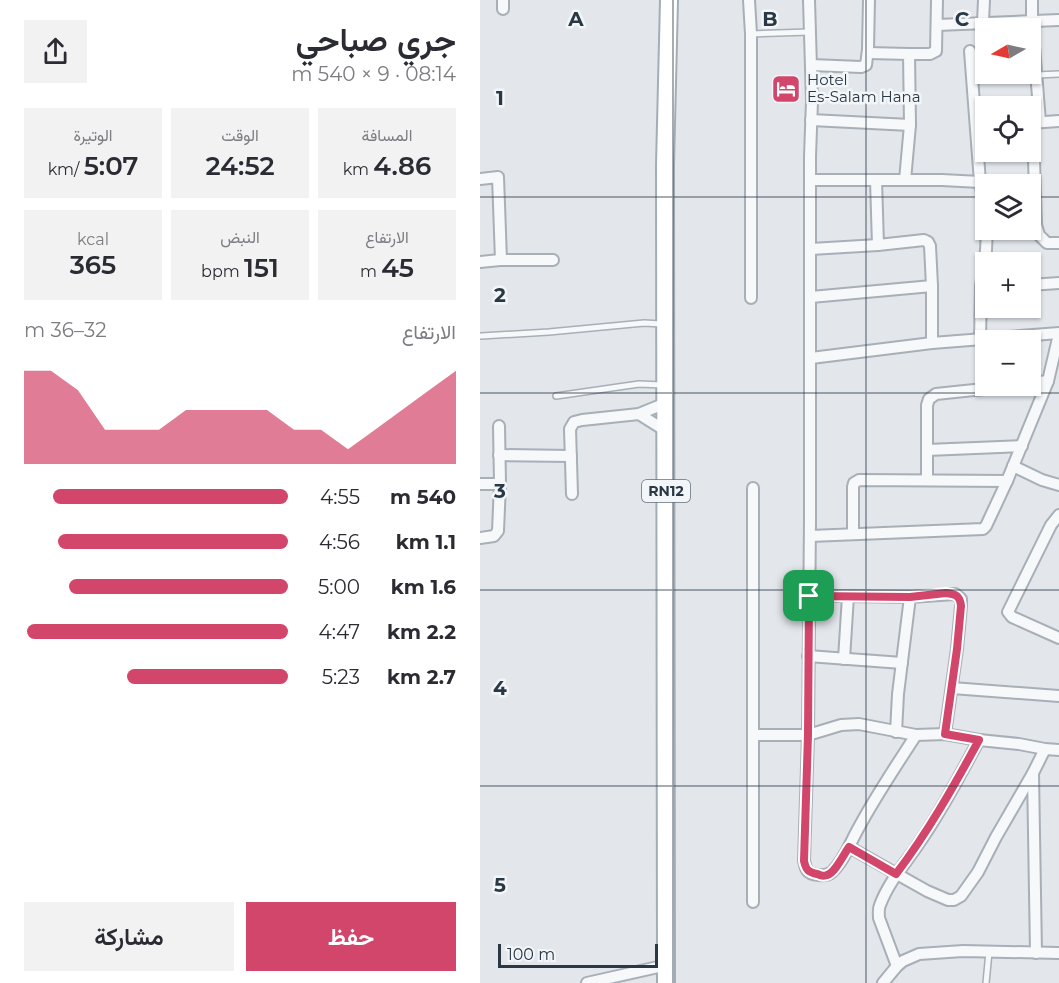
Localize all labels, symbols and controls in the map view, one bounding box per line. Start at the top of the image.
text: A [567,7,584,31]
text: B [762,7,778,31]
text: C [955,7,970,31]
north arrow [975,18,1041,84]
map controls [975,18,1041,396]
text: جري صباحي [296,19,456,59]
button: share [24,20,87,83]
text: 08:14 · 9 × 540 m [291,62,456,86]
place label: Hotel Es-Salam Hana [807,70,921,106]
hotel icon: Hotel Es-Salam Hana [770,73,802,105]
text: 1 [496,86,504,110]
button: locate [975,96,1041,162]
text: الوتيرة [73,126,113,145]
text: الوقت [221,126,259,145]
text: المسافة [362,126,412,145]
text: 5:07 [84,150,138,182]
text: 24:52 [205,150,275,182]
text: 4.86 [373,150,431,182]
text: /km [48,160,84,179]
text: km [343,160,373,179]
button: layers [975,174,1041,240]
text: النبض [220,228,260,247]
text: الارتفاع [365,228,409,247]
text: kcal [77,230,109,249]
text: 365 [70,249,116,281]
text: 151 [244,252,279,284]
text: 45 [381,252,414,284]
button: + [975,252,1041,318]
text: bpm [201,262,244,281]
text: m [360,262,381,281]
text: 2 [494,283,506,307]
text: 32–36 m [24,318,107,342]
text: الارتفاع [402,320,456,344]
button: − [975,330,1041,396]
text: 3 [493,479,506,503]
road number: RN12 [642,480,690,502]
text: 4:55 [320,485,360,509]
text: 540 m [390,485,456,509]
text: 4:56 [319,530,360,554]
text: 1.1 km [396,530,456,554]
pin [783,570,834,621]
text: 5:00 [318,575,360,599]
text: 1.6 km [391,575,456,599]
icon: arrive [792,579,825,612]
text: 4:47 [318,620,360,644]
text: 2.2 km [387,620,456,644]
text: 5:23 [322,665,360,689]
text: 2.7 km [387,665,456,689]
text: 4 [493,676,507,700]
text: 5 [494,873,506,897]
button: مشاركة [24,902,234,971]
button: حفظ [246,902,456,971]
scale bar [498,941,658,968]
text: 100 m [507,945,555,964]

